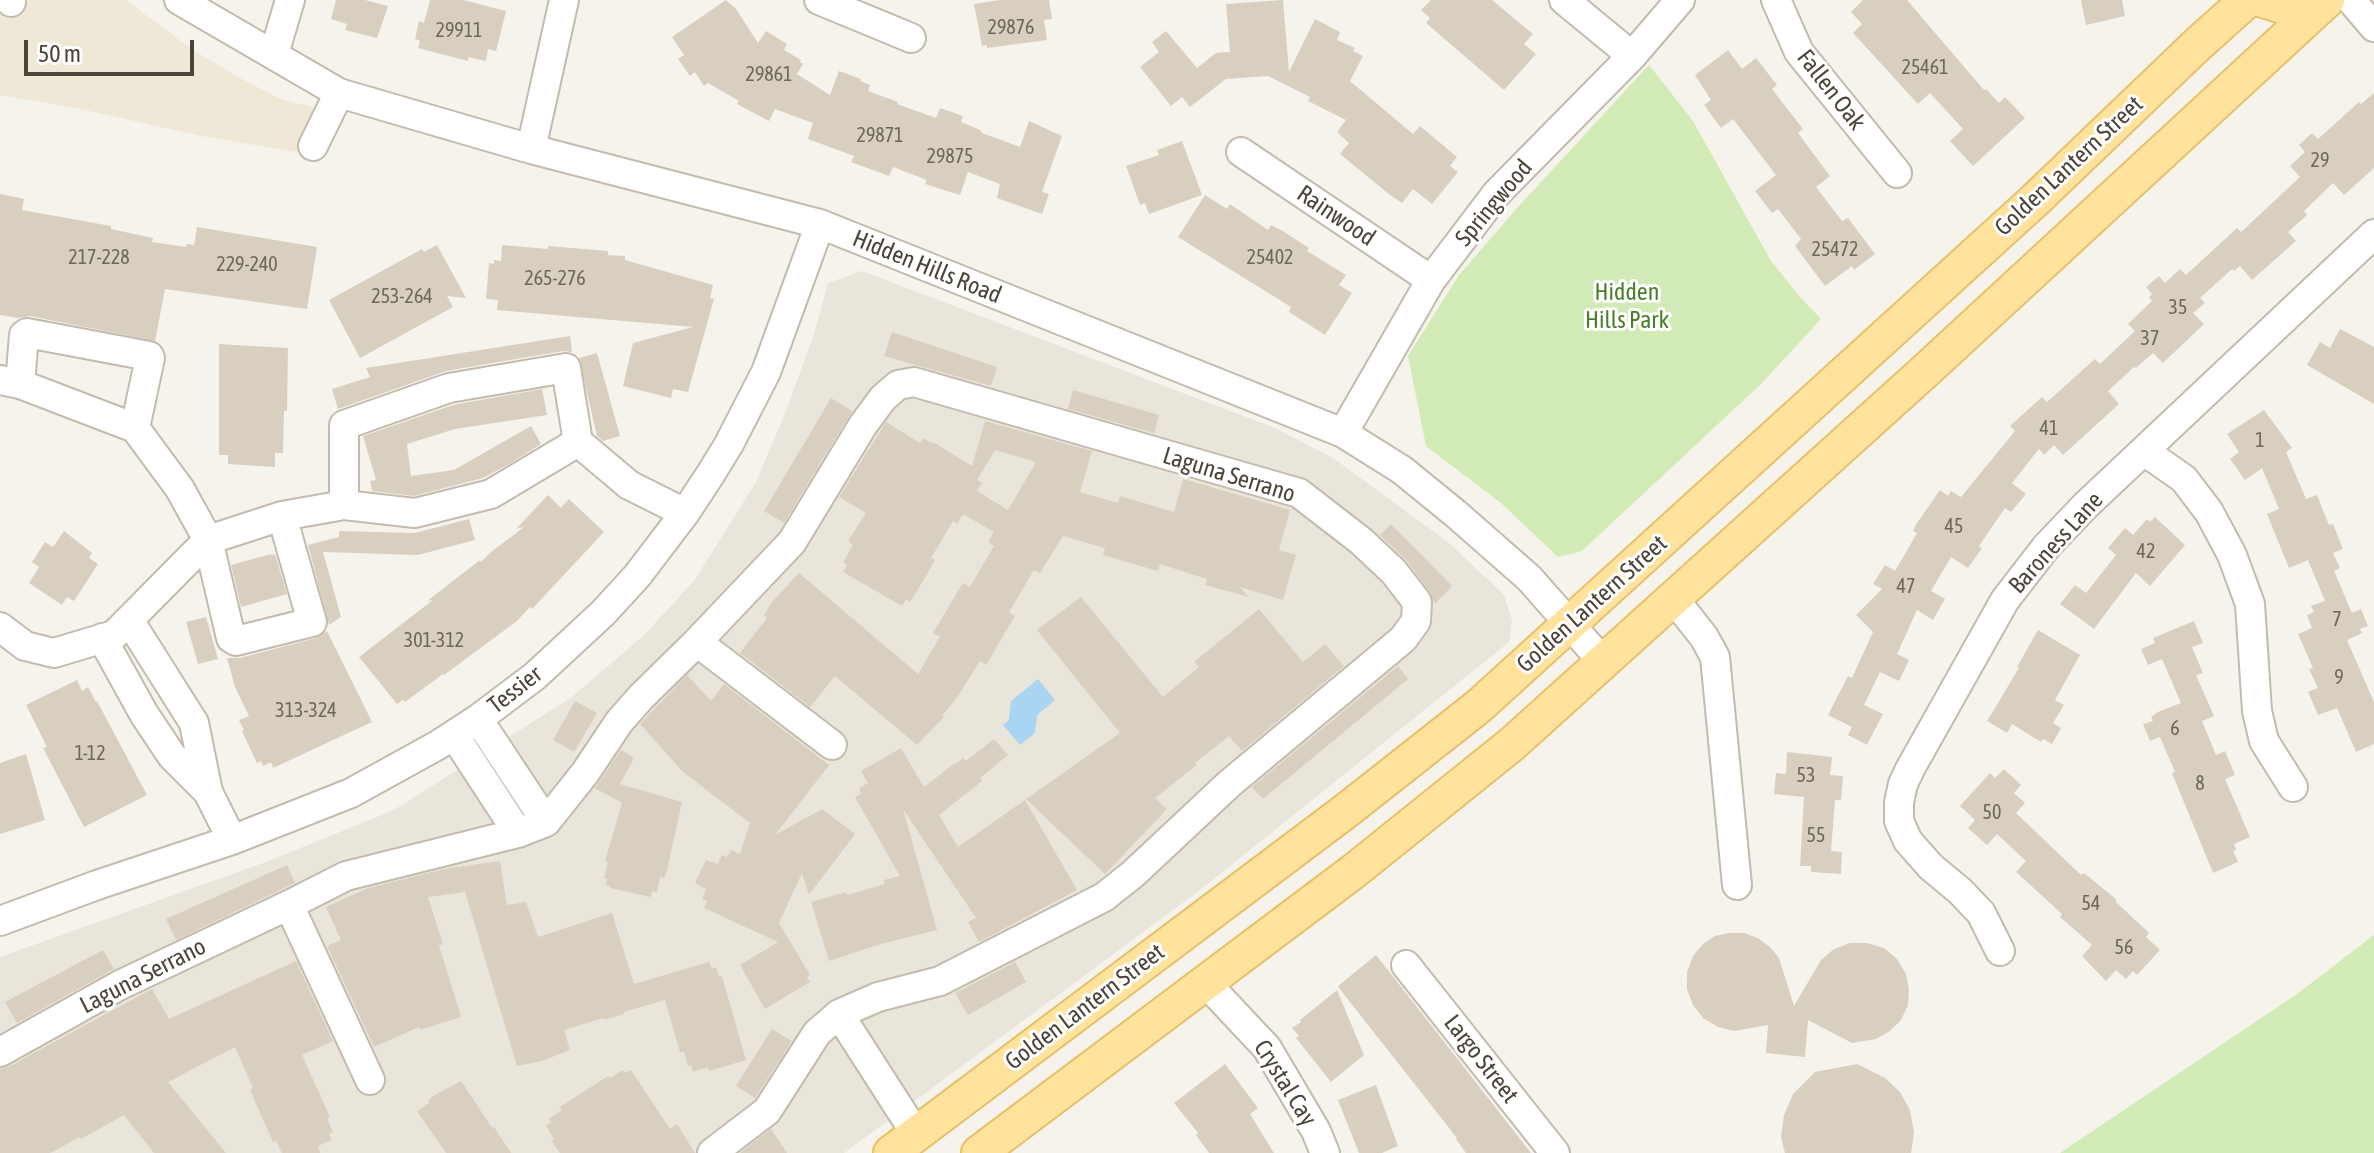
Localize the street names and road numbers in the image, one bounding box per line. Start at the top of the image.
street label: Fallen Oak [1791,44,1871,136]
street label: Golden Lantern Street [1989,90,2149,242]
street label: Springwood [1450,154,1538,252]
street label: Rainwood [1291,179,1381,253]
street label: Hidden Hills Road [848,224,1006,310]
street label: Laguna Serrano [1159,441,1299,509]
street label: Baroness Lane [2003,486,2109,600]
street label: Golden Lantern Street [1511,529,1673,679]
street label: Tessier [482,660,548,720]
street label: Laguna Serrano [75,932,211,1020]
street label: Golden Lantern Street [1000,938,1170,1076]
street label: Largo Street [1438,1009,1524,1109]
street label: Crystal Cay [1247,1035,1323,1131]

